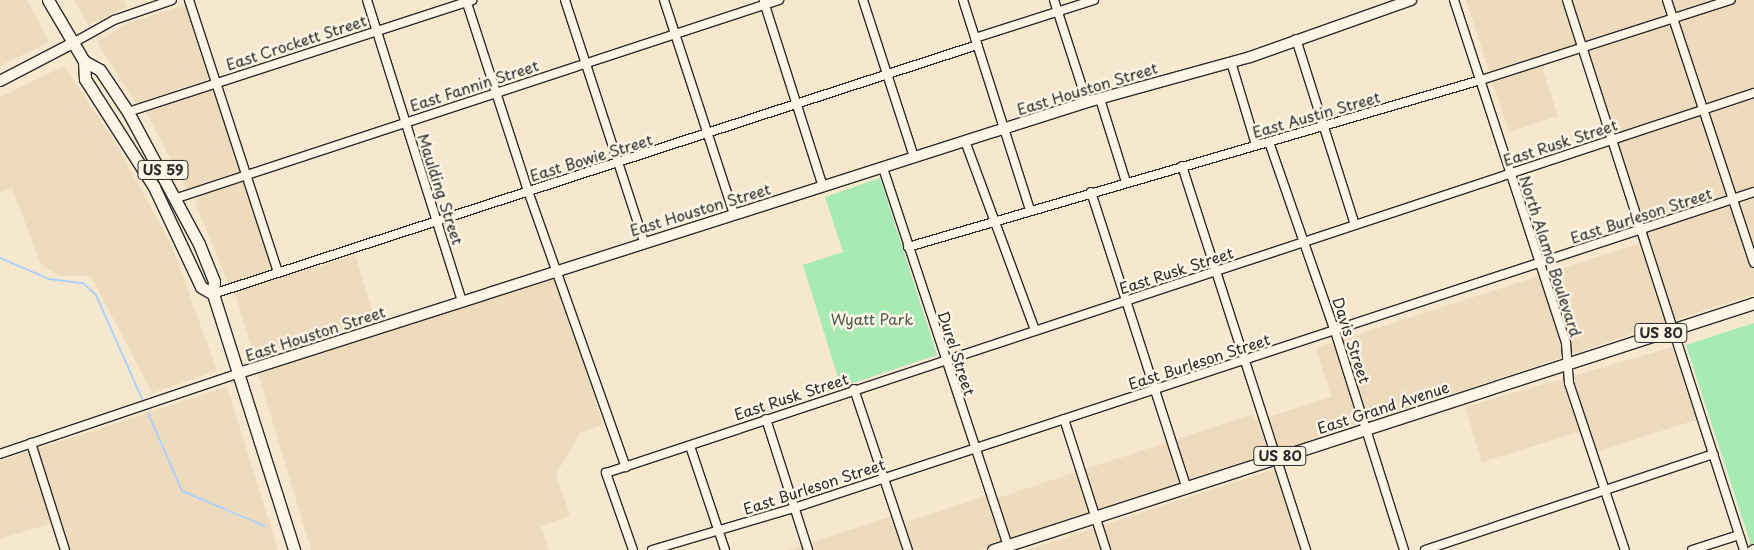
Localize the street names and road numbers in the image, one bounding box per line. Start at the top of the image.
street label: East Crockett Street [223,11,369,73]
street label: East Fannin Street [407,56,541,114]
street label: East Houston Street [1015,58,1159,118]
street label: East Austin Street [1250,87,1382,141]
street label: East Rusk Street [1500,115,1620,169]
street label: East Bowie Street [527,130,655,184]
street label: Maulding Street [414,131,468,247]
road number: US 59 [137,158,189,182]
street label: North Alamo Boulevard [1516,172,1586,340]
street label: East Houston Street [628,179,772,239]
street label: East Burleson Street [1568,184,1714,246]
street label: East Rusk Street [1116,243,1236,297]
street label: Davis Street [1330,295,1374,385]
street label: East Houston Street [244,302,386,364]
street label: Durel Street [935,308,979,398]
road number: US 80 [1634,322,1688,344]
street label: East Burleson Street [1126,330,1272,392]
street label: East Rusk Street [731,369,851,423]
street label: East Grand Avenue [1314,377,1452,437]
road number: US 80 [1252,444,1308,468]
street label: East Burleson Street [741,455,887,517]

